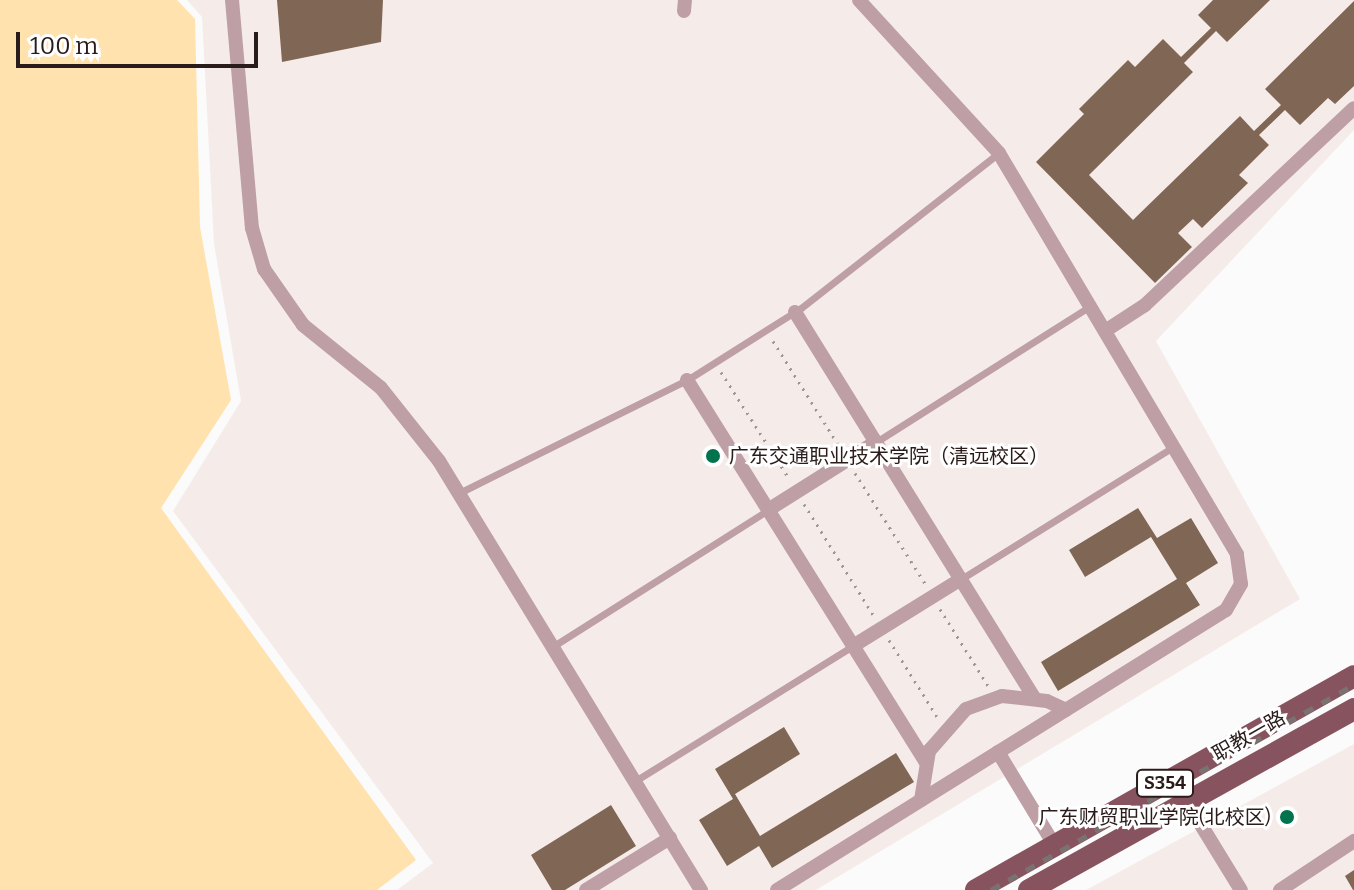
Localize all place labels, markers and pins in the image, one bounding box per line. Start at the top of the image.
place label: 广东交通职业技术学院（清远校区） [729,444,1049,468]
marker: 广东交通职业技术学院（清远校区） [704,447,722,465]
place label: 广东财贸职业学院(北校区) [1039,805,1271,829]
marker: 广东财贸职业学院(北校区) [1278,808,1296,826]

